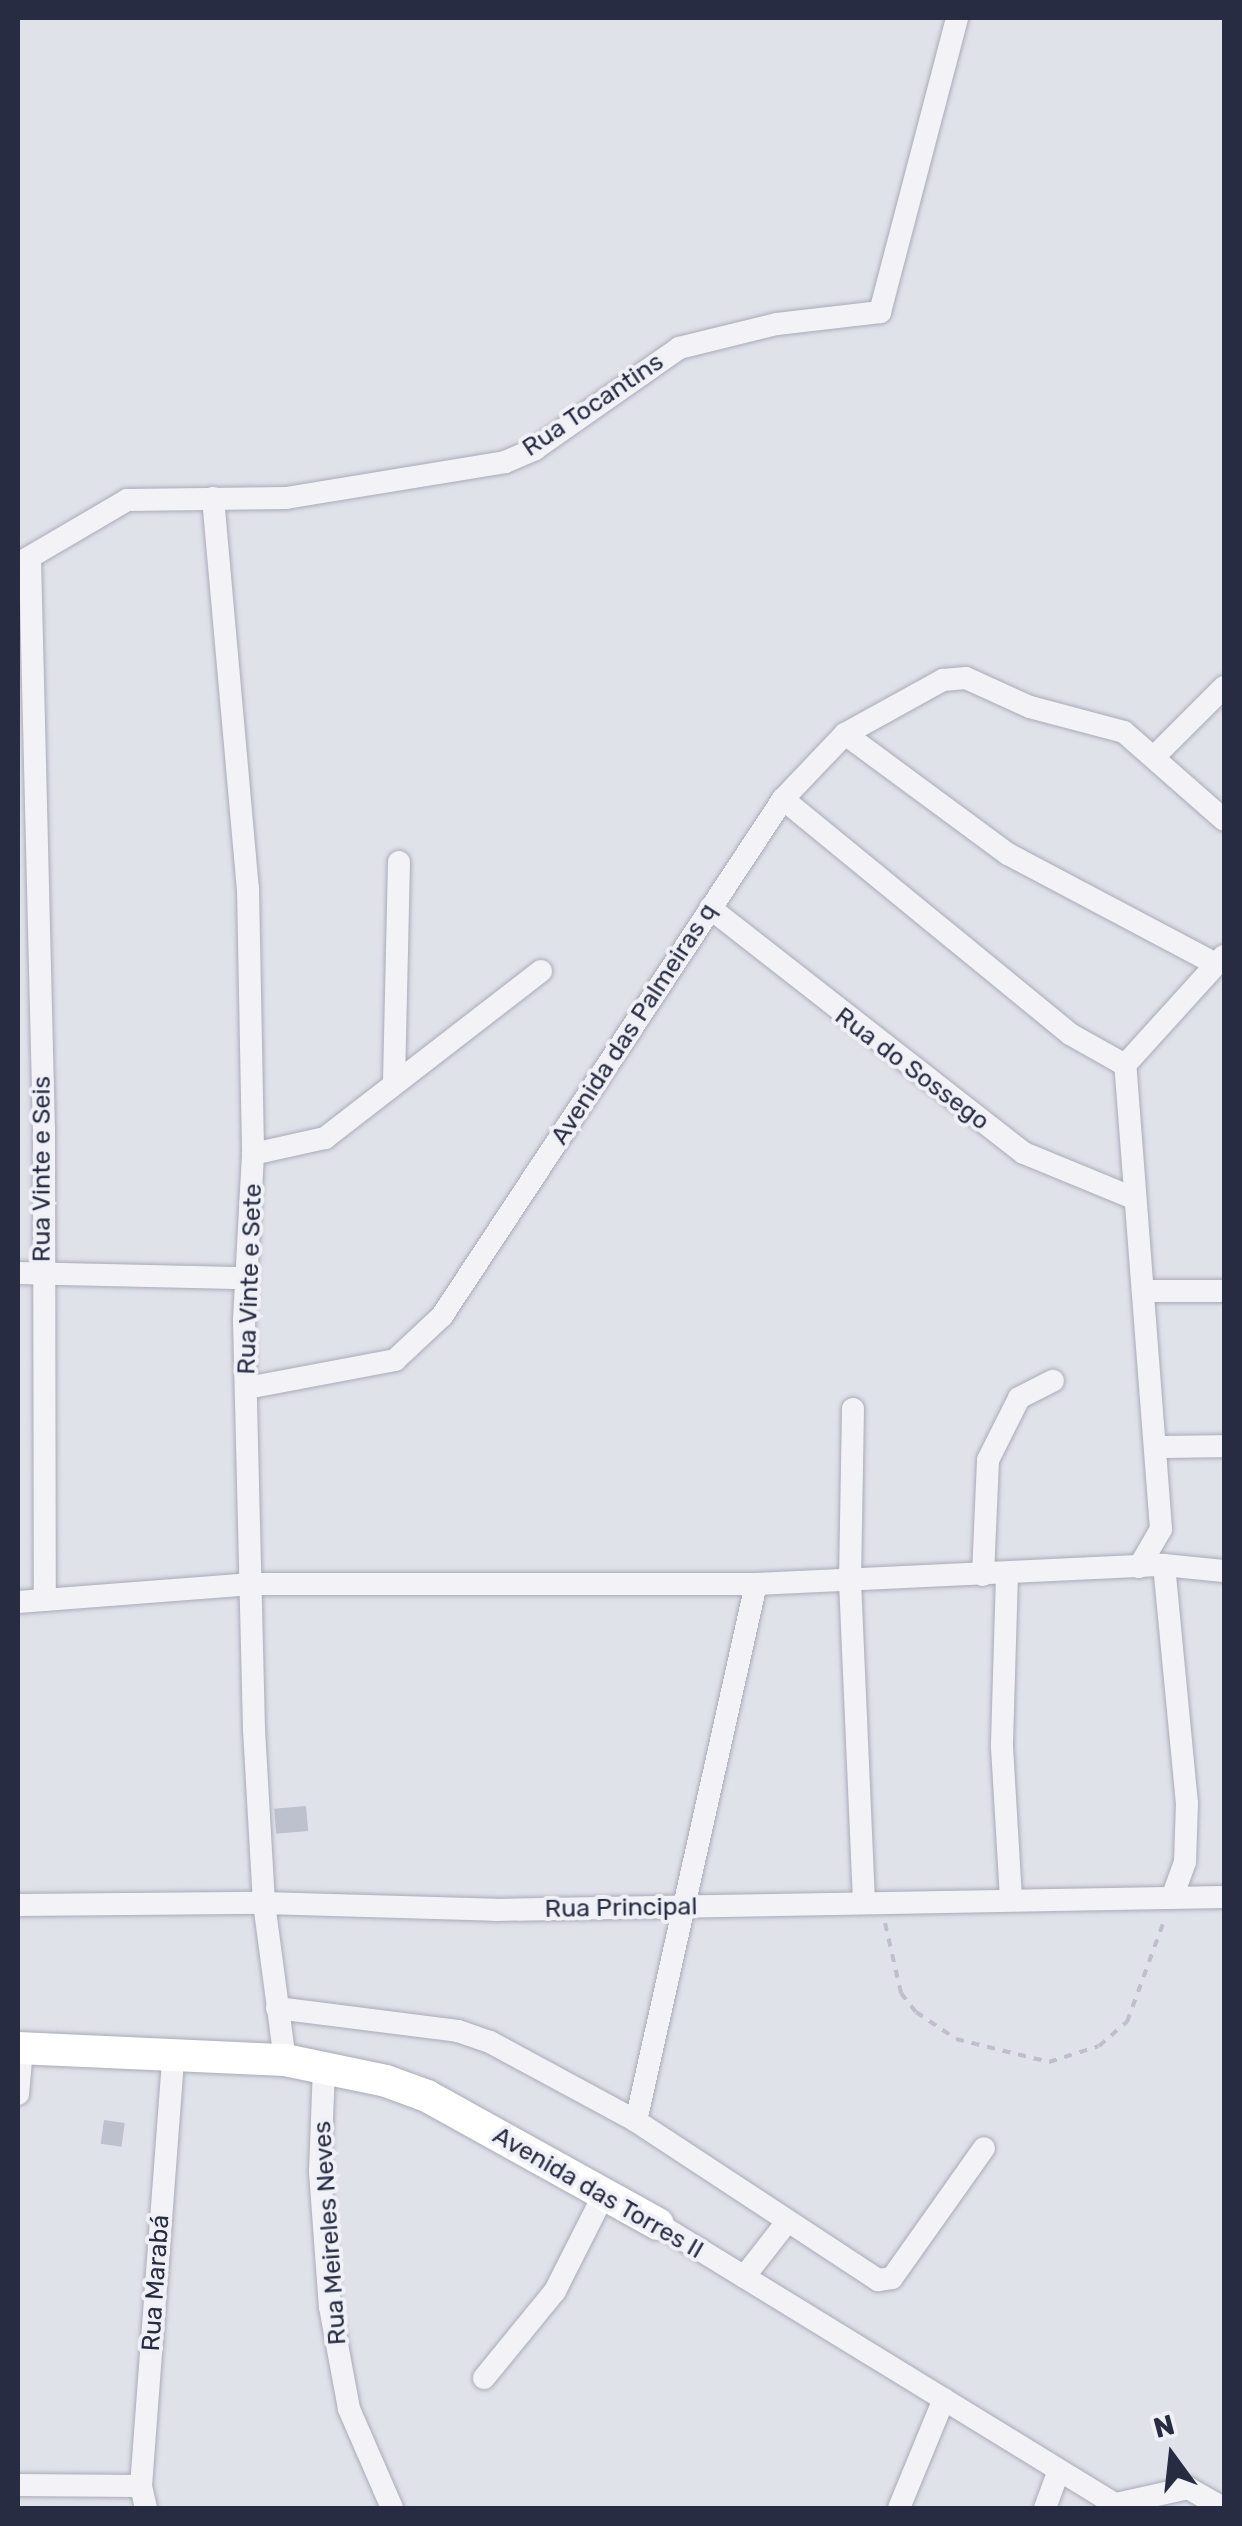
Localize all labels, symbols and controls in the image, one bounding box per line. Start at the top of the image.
street label: Rua Tocantins [517,347,669,463]
street label: Avenida das Palmeiras q [545,898,723,1150]
street label: Rua do Sossego [829,1001,995,1137]
street label: Rua Vinte e Seis [27,1075,57,1263]
street label: Rua Vinte e Sete [232,1183,268,1375]
street label: Rua Principal [544,1892,698,1924]
street label: Rua Meireles Neves [307,2120,353,2346]
street label: Avenida das Torres II [487,2120,709,2266]
street label: Rua Marabá [136,2214,176,2352]
north arrow [1122,2406,1222,2506]
text: N [1150,2408,1178,2445]

